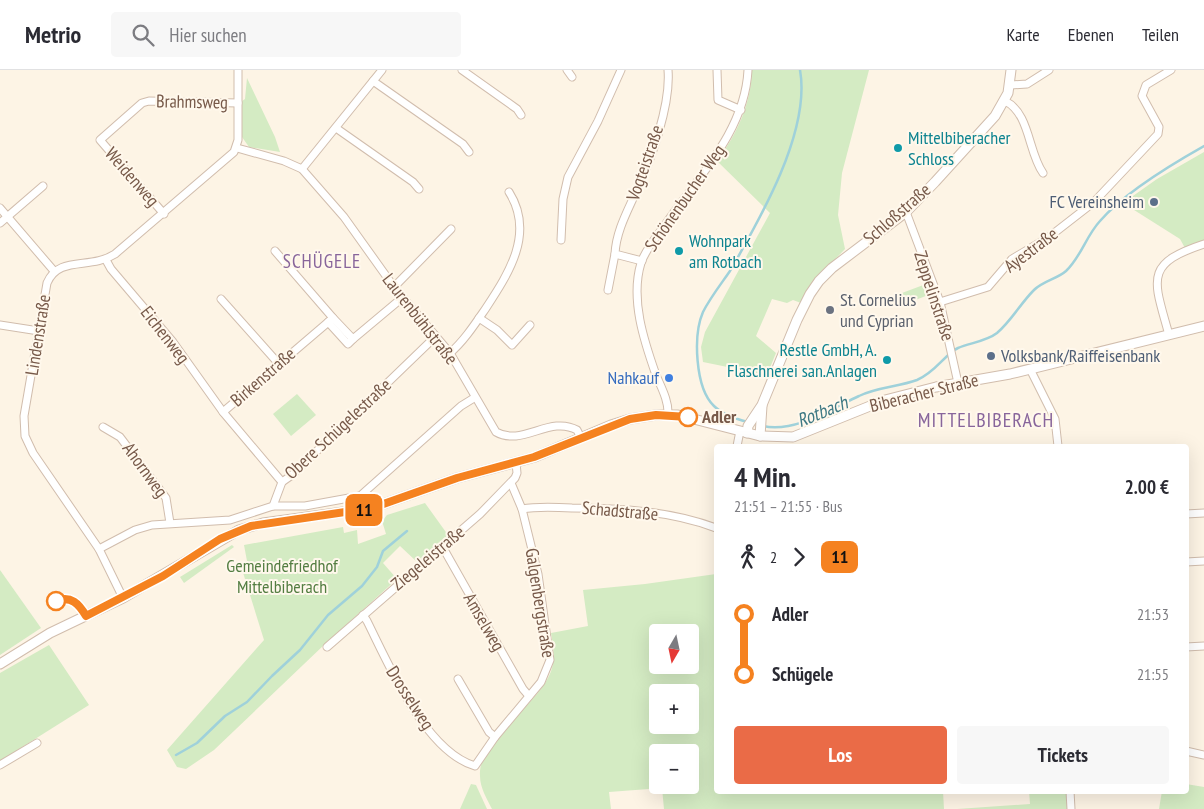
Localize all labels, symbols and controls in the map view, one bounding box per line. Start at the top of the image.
search box [111,12,461,57]
text: Metrio [25,19,81,50]
icon: search [129,21,157,49]
text: Hier suchen [169,23,247,47]
text: Karte [1006,23,1040,46]
text: Ebenen [1068,23,1114,46]
text: Teilen [1142,23,1179,46]
street label: Brahmsweg [156,89,228,114]
street label: Vogteistraße [621,122,668,205]
place label: Mittelbiberacher Schloss [908,126,1011,170]
street label: Schönenbucher Weg [639,140,730,256]
street label: Weidenweg [100,142,164,211]
marker: Mittelbiberacher Schloss [892,142,904,154]
street label: Schloßstraße [858,178,935,249]
place label: FC Vereinsheim [1049,190,1144,213]
marker: FC Vereinsheim [1148,196,1160,208]
street label: Ayestraße [999,222,1062,277]
place label: Wohnpark am Rotbach [689,229,762,273]
marker: Wohnpark am Rotbach [673,245,685,257]
street label: Zeppelinstraße [909,248,960,344]
district label: SCHÜGELE [283,249,361,273]
street label: Laurenbühlstraße [378,268,463,369]
place label: St. Cornelius und Cyprian [840,288,916,332]
street label: Lindenstraße [20,293,55,377]
street label: Eichenweg [136,301,195,368]
marker: St. Cornelius und Cyprian [824,304,836,316]
place label: Restle GmbH, A. Flaschnerei san.Anlagen [727,338,877,382]
street label: Birkenstraße [225,342,300,411]
place label: Volksbank/Raiffeisenbank [1000,344,1160,367]
marker: Volksbank/Raiffeisenbank [985,350,997,362]
marker: Restle GmbH, A. Flaschnerei san.Anlagen [881,354,893,366]
place label: Nahkauf [608,366,660,389]
street label: Biberacher Straße [867,368,981,417]
marker: Nahkauf [663,372,675,384]
street label: Obere Schügelestraße [280,373,396,484]
water label: Rotbach [793,389,852,432]
place label: Adler [701,405,737,428]
marker: Adler [678,407,698,427]
district label: MITTELBIBERACH [918,407,1054,433]
street label: Ahornweg [118,438,173,502]
text: 4 Min. [734,458,797,495]
text: 2.00 € [1125,475,1169,499]
line badge: 11 [342,494,386,526]
street label: Schadstraße [581,496,659,525]
text: 21:51 – 21:55 · Bus [734,496,842,516]
text: 11 [355,498,373,521]
street label: Ziegeleistraße [386,520,469,595]
icon: walk [734,543,762,571]
icon: forward [785,543,813,571]
text: 11 [831,545,848,568]
street label: Galgenbergstraße [520,546,561,659]
text: 2 [770,547,777,567]
park label: Gemeindefriedhof Mittelbiberach [226,554,339,598]
street label: Amselweg [459,589,510,655]
unlabelled marker [46,591,66,611]
text: Adler [772,602,808,626]
text: 21:53 [1137,604,1169,624]
north arrow [649,624,699,674]
map controls [649,624,699,794]
street label: Drosselweg [381,661,440,734]
text: Schügele [772,662,833,686]
text: 21:55 [1137,664,1169,684]
button: + [649,684,699,734]
button: Los [734,726,947,784]
button: Tickets [957,726,1169,784]
button: − [649,744,699,794]

